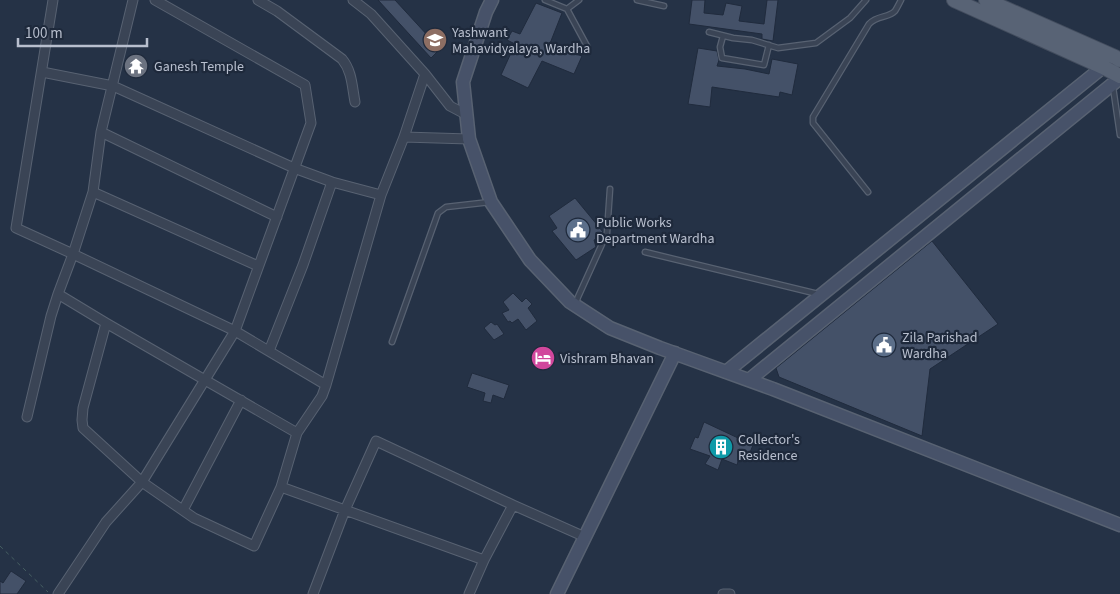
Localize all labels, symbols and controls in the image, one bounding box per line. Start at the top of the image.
scale bar [18,15,146,47]
text: 100 m [25,23,63,44]
place label: Yashwant Mahavidyalaya, Wardha [451,23,590,59]
school or university icon: Yashwant Mahavidyalaya, Wardha [422,27,448,53]
temple icon: Ganesh Temple [123,53,149,79]
place label: Ganesh Temple [154,57,244,77]
place label: Public Works Department Wardha [596,213,715,249]
public building icon: Public Works Department Wardha [565,217,591,243]
place label: Zila Parishad Wardha [902,328,977,364]
public building icon: Zila Parishad Wardha [871,332,897,358]
hotel icon: Vishram Bhavan [530,345,556,371]
place label: Vishram Bhavan [560,349,654,369]
place label: Collector's Residence [738,430,800,466]
building icon: Collector's Residence [708,434,734,460]

